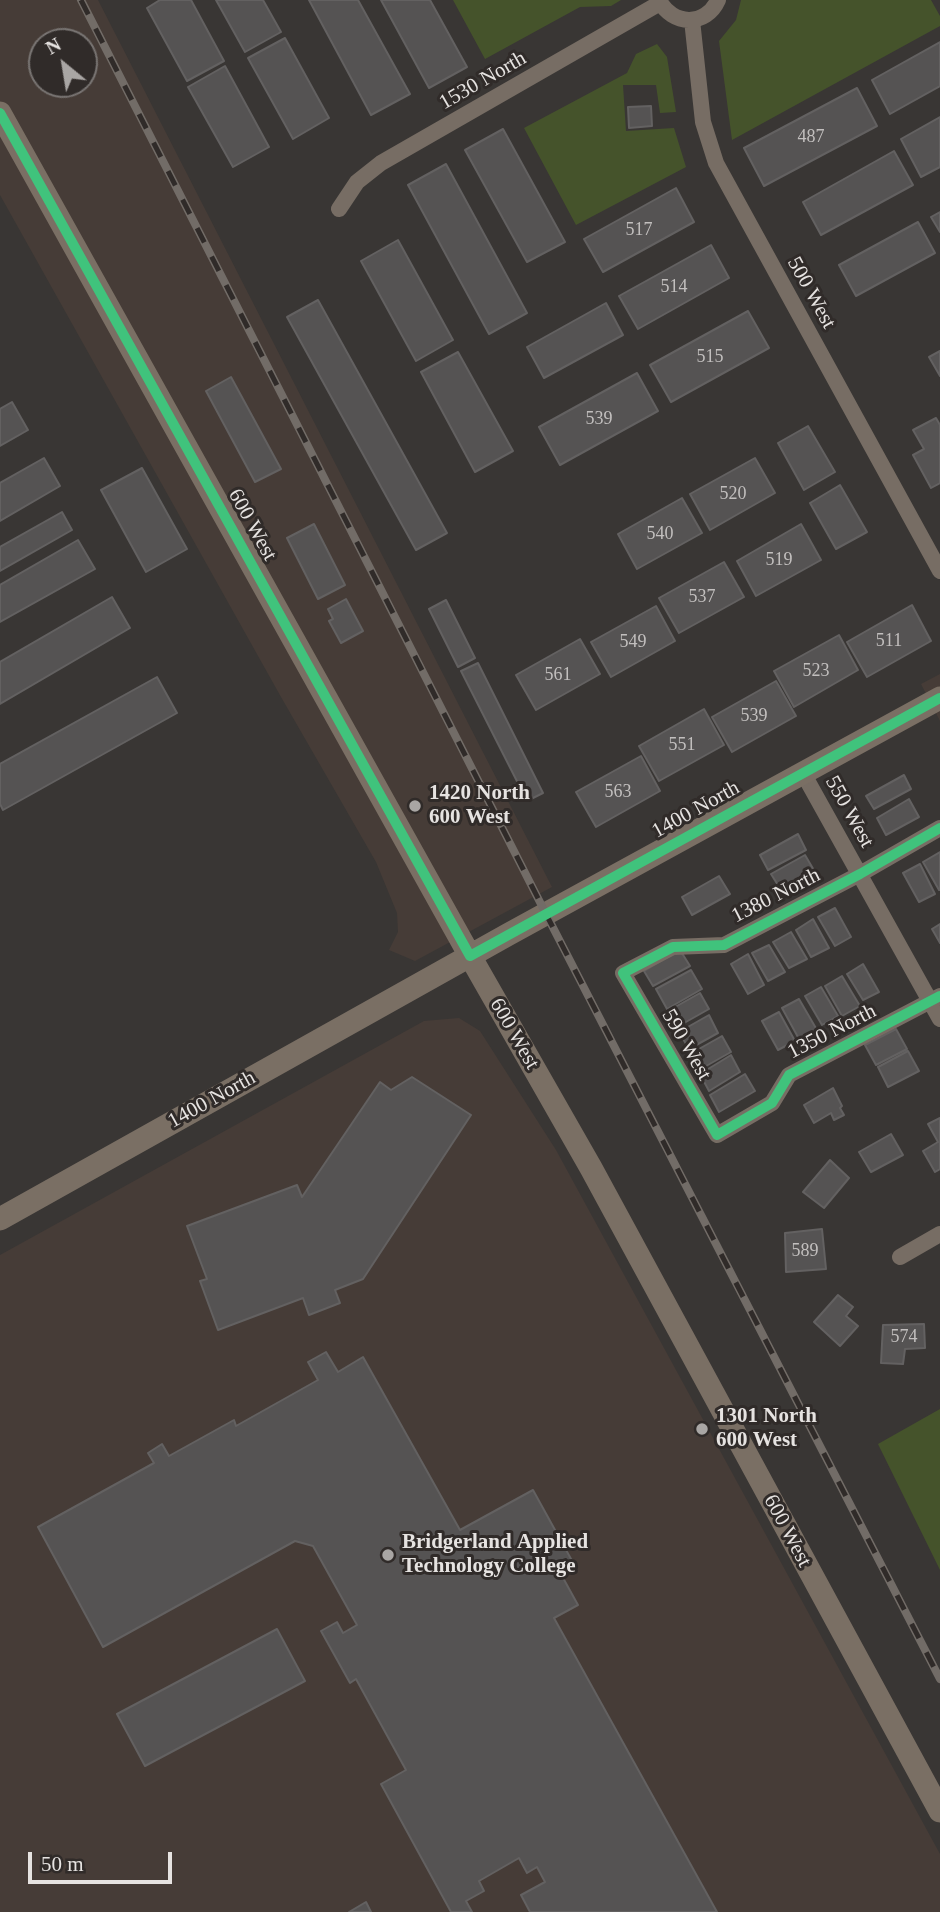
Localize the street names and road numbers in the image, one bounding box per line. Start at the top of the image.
street label: 1530 North [435,46,531,116]
street label: 500 West [781,253,841,333]
street label: 600 West [222,485,282,565]
street label: 550 West [819,772,879,852]
street label: 1400 North [648,776,744,844]
street label: 1380 North [727,863,825,929]
street label: 600 West [484,994,544,1074]
street label: 1350 North [783,999,881,1065]
street label: 590 West [656,1005,716,1085]
street label: 1400 North [164,1066,260,1134]
street label: 600 West [758,1491,816,1571]

